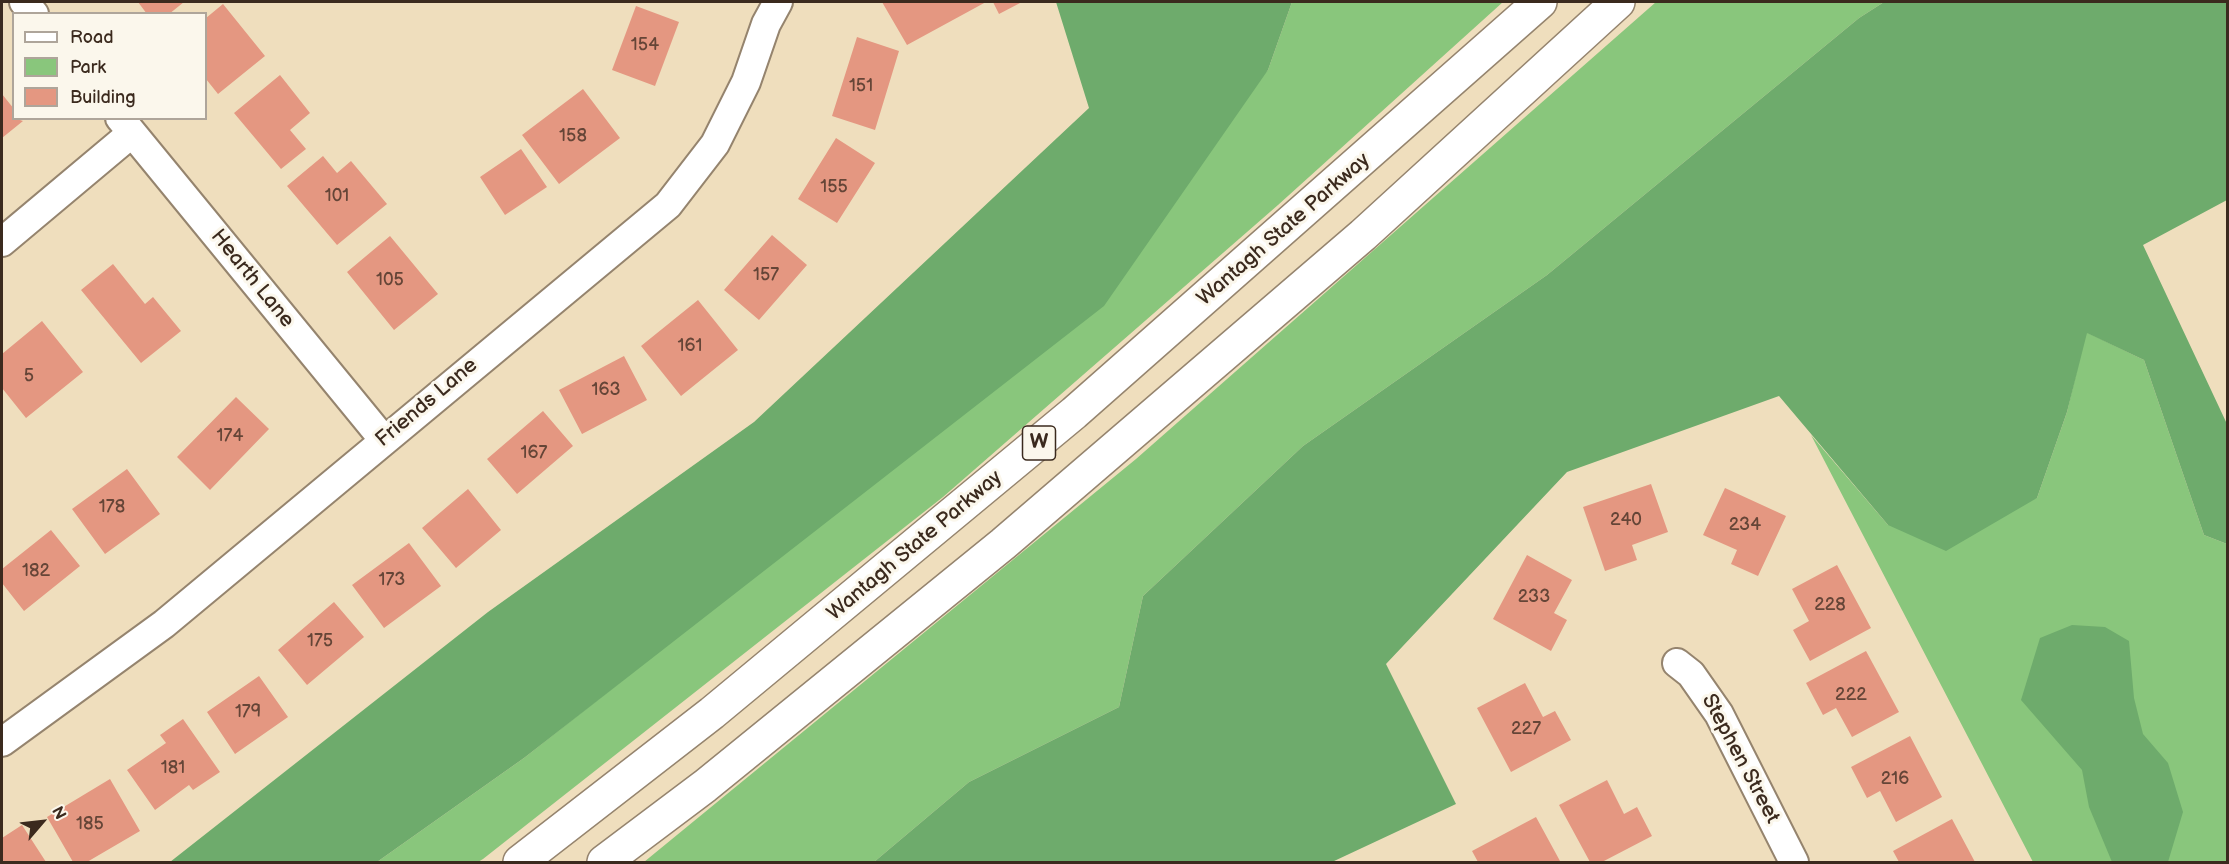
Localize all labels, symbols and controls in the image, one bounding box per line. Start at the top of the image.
legend [12,12,207,120]
text: Road [70,27,114,48]
house number: 154 [631,34,659,56]
text: Park [70,57,106,78]
house number: 151 [849,75,873,97]
text: Building [70,87,136,108]
house number: 158 [559,125,587,147]
street label: Wantagh State Parkway [1192,148,1376,312]
house number: 155 [820,176,848,198]
house number: 101 [325,185,349,207]
street label: Hearth Lane [205,225,299,333]
house number: 157 [753,264,779,286]
house number: 105 [376,269,404,291]
house number: 161 [678,335,702,357]
street label: Friends Lane [371,353,483,453]
house number: 5 [24,365,34,387]
house number: 163 [591,379,621,401]
house number: 174 [217,425,243,447]
road number: W [1022,426,1056,460]
house number: 167 [521,442,547,464]
street label: Wantagh State Parkway [822,465,1008,627]
house number: 178 [99,496,125,518]
house number: 240 [1610,509,1642,531]
house number: 234 [1729,514,1761,536]
house number: 182 [22,560,50,582]
house number: 173 [379,569,405,591]
house number: 233 [1518,586,1550,608]
house number: 228 [1814,594,1846,616]
house number: 175 [307,630,333,652]
house number: 222 [1835,684,1867,706]
street label: Stephen Street [1695,690,1785,828]
house number: 179 [235,701,261,723]
house number: 227 [1511,718,1541,740]
house number: 181 [161,757,185,779]
house number: 216 [1881,768,1909,790]
north arrow [12,792,72,852]
text: N [47,804,70,823]
house number: 185 [76,813,104,835]

